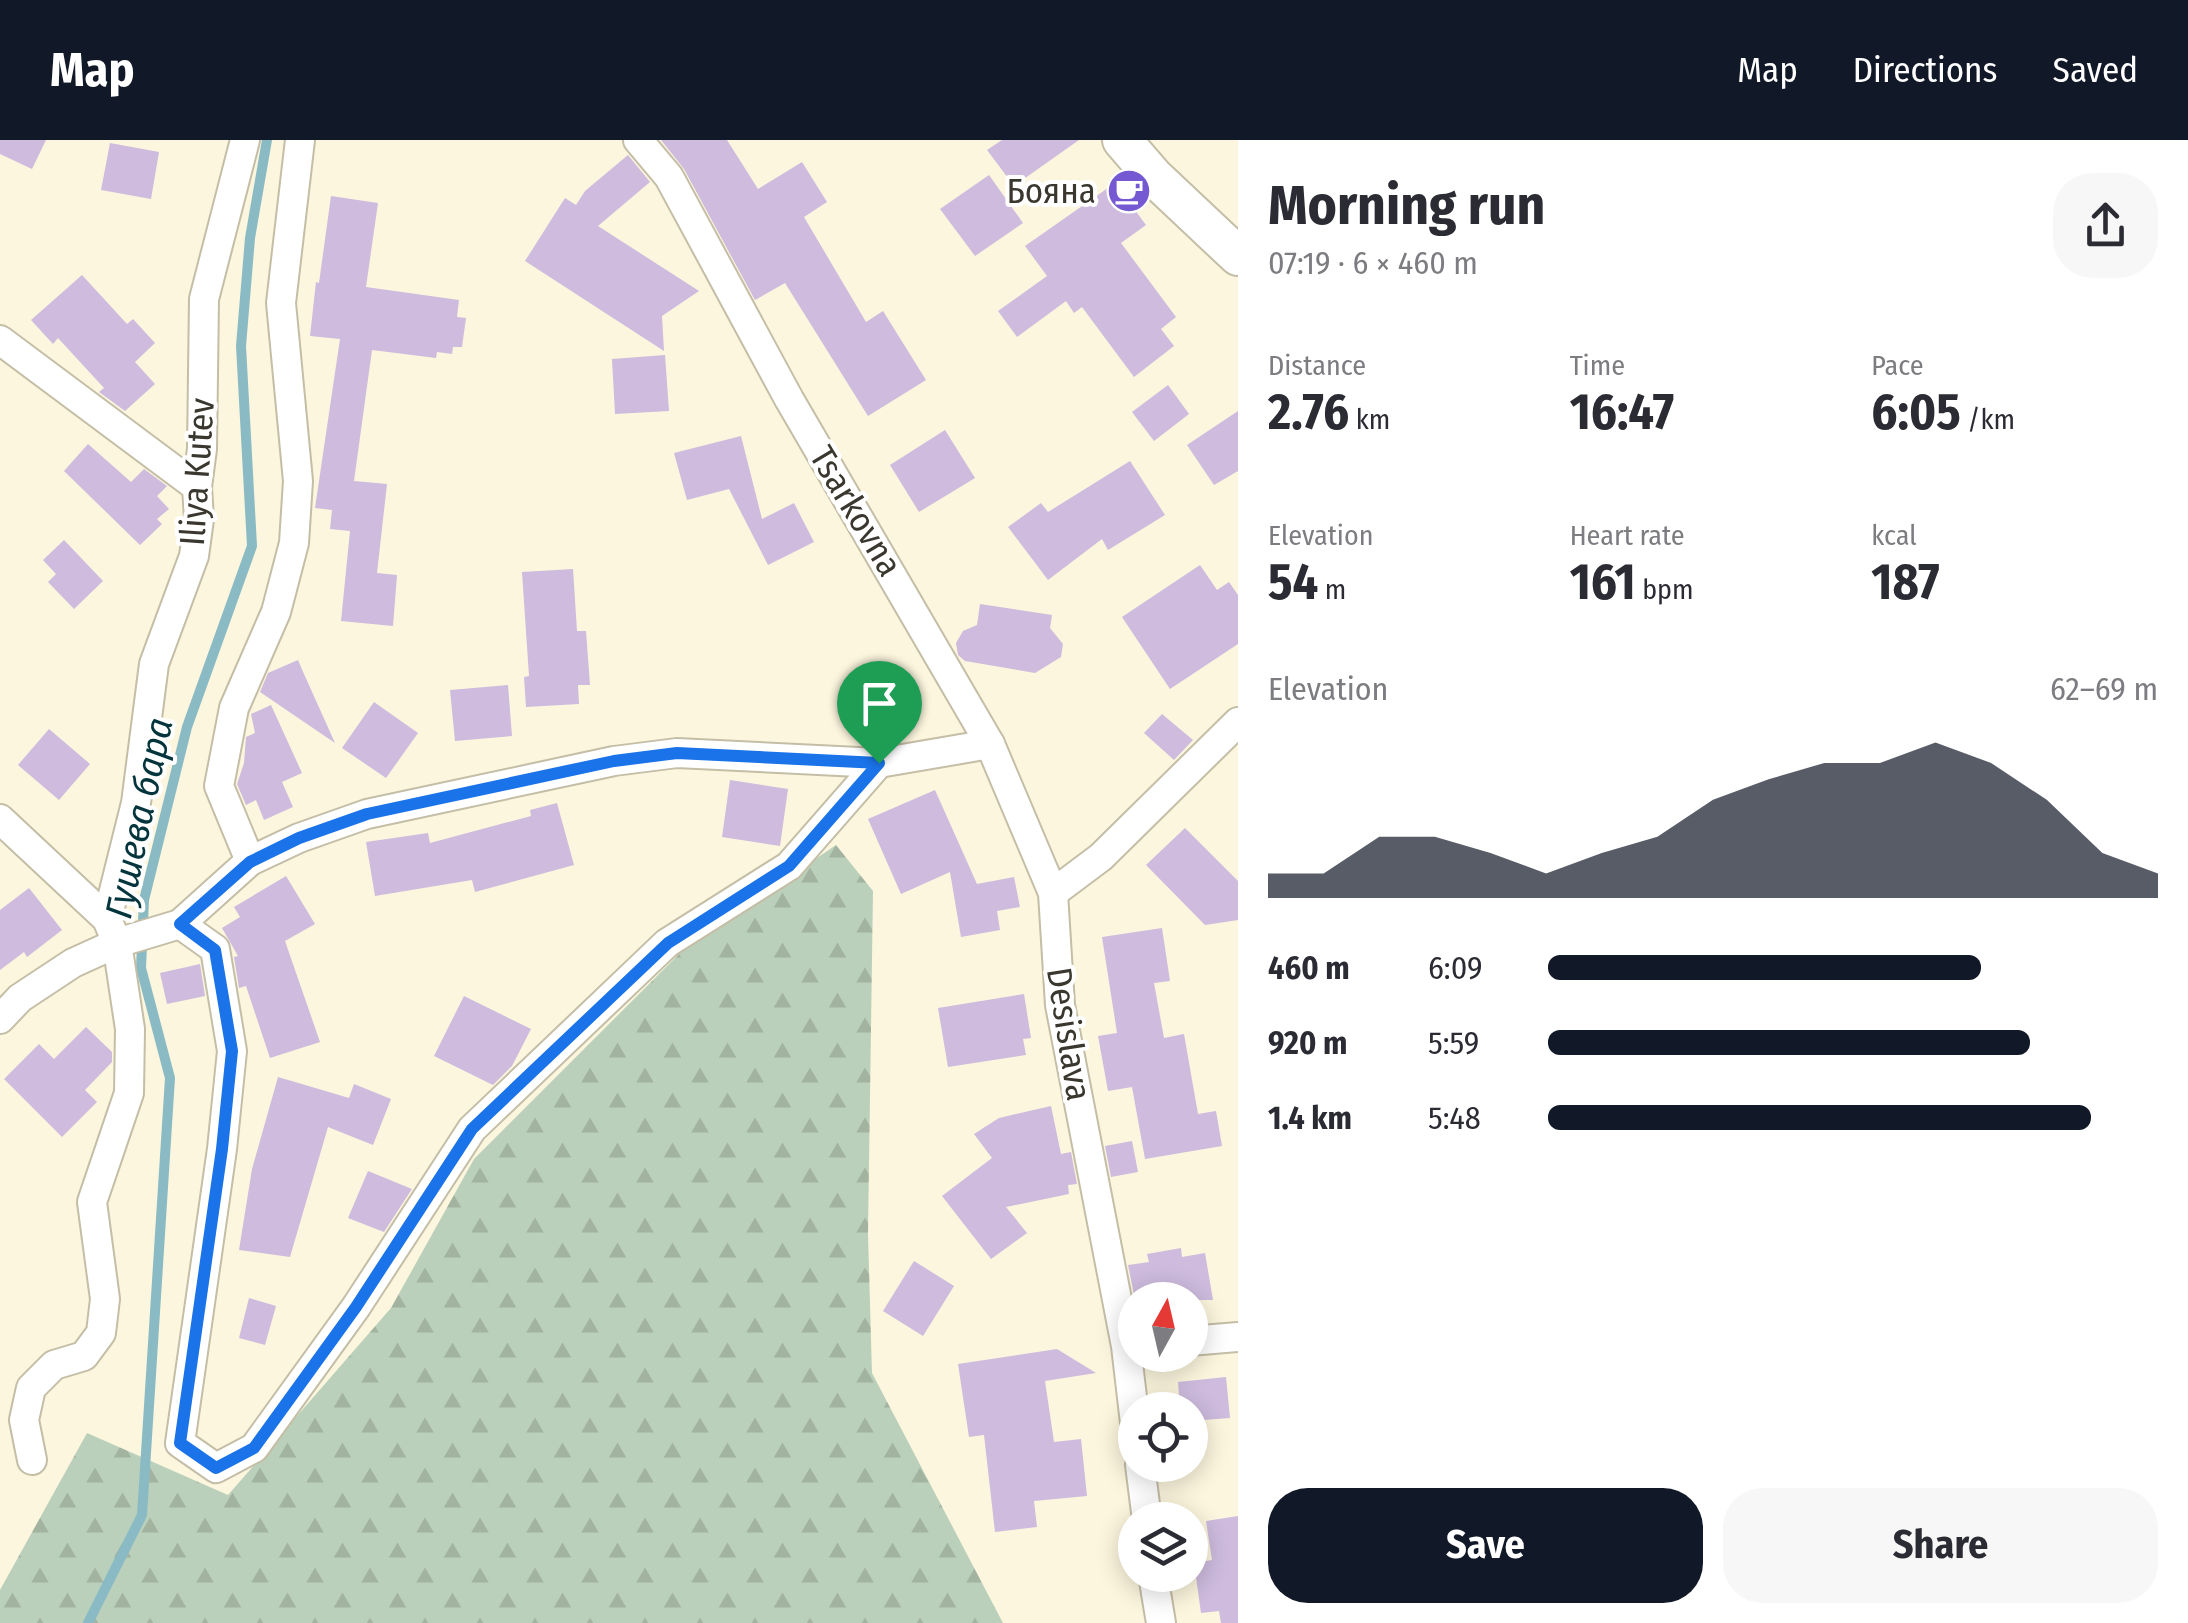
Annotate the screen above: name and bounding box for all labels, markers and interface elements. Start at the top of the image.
text: Map [50,41,134,99]
text: Map [1737,49,1798,91]
text: Directions [1853,49,1998,91]
text: Saved [2053,49,2138,91]
cafe icon: Бояна [1106,168,1152,214]
place label: Бояна [1006,170,1096,212]
text: Morning run [1268,173,1545,239]
button: share [2053,173,2158,278]
text: 07:19 · 6 × 460 m [1268,244,1478,282]
text: Distance [1268,349,1366,382]
text: Time [1570,349,1625,382]
text: Pace [1871,349,1924,382]
text: 2.76 [1268,382,1349,442]
text: 16:47 [1570,382,1674,442]
text: 6:05 [1871,382,1961,442]
street label: Iliya Kutev [171,396,223,547]
text: km [1349,403,1390,436]
text: /km [1961,403,2015,436]
street label: Tsarkovna [801,438,911,584]
text: Elevation [1268,519,1373,552]
text: Heart rate [1570,519,1685,552]
text: kcal [1871,519,1917,552]
text: 54 [1268,552,1318,612]
text: 161 [1570,552,1636,612]
text: 187 [1871,552,1940,612]
text: m [1318,573,1346,606]
text: bpm [1636,573,1693,606]
pin [837,661,922,764]
text: Elevation [1268,670,1388,708]
text: 62–69 m [2050,670,2158,708]
icon: arrive [852,676,907,731]
water label: Гушева бара [95,713,183,923]
text: 460 m [1268,949,1350,987]
text: 6:09 [1428,949,1483,987]
street label: Desislava [1038,964,1100,1104]
text: 920 m [1268,1024,1347,1062]
text: 5:59 [1428,1024,1479,1062]
text: 1.4 km [1268,1099,1352,1137]
text: 5:48 [1428,1099,1481,1137]
north arrow [1118,1282,1208,1372]
map controls [1118,1282,1208,1592]
button: locate [1118,1392,1208,1482]
button: Save [1268,1488,1703,1603]
button: Share [1723,1488,2158,1603]
button: layers [1118,1502,1208,1592]

